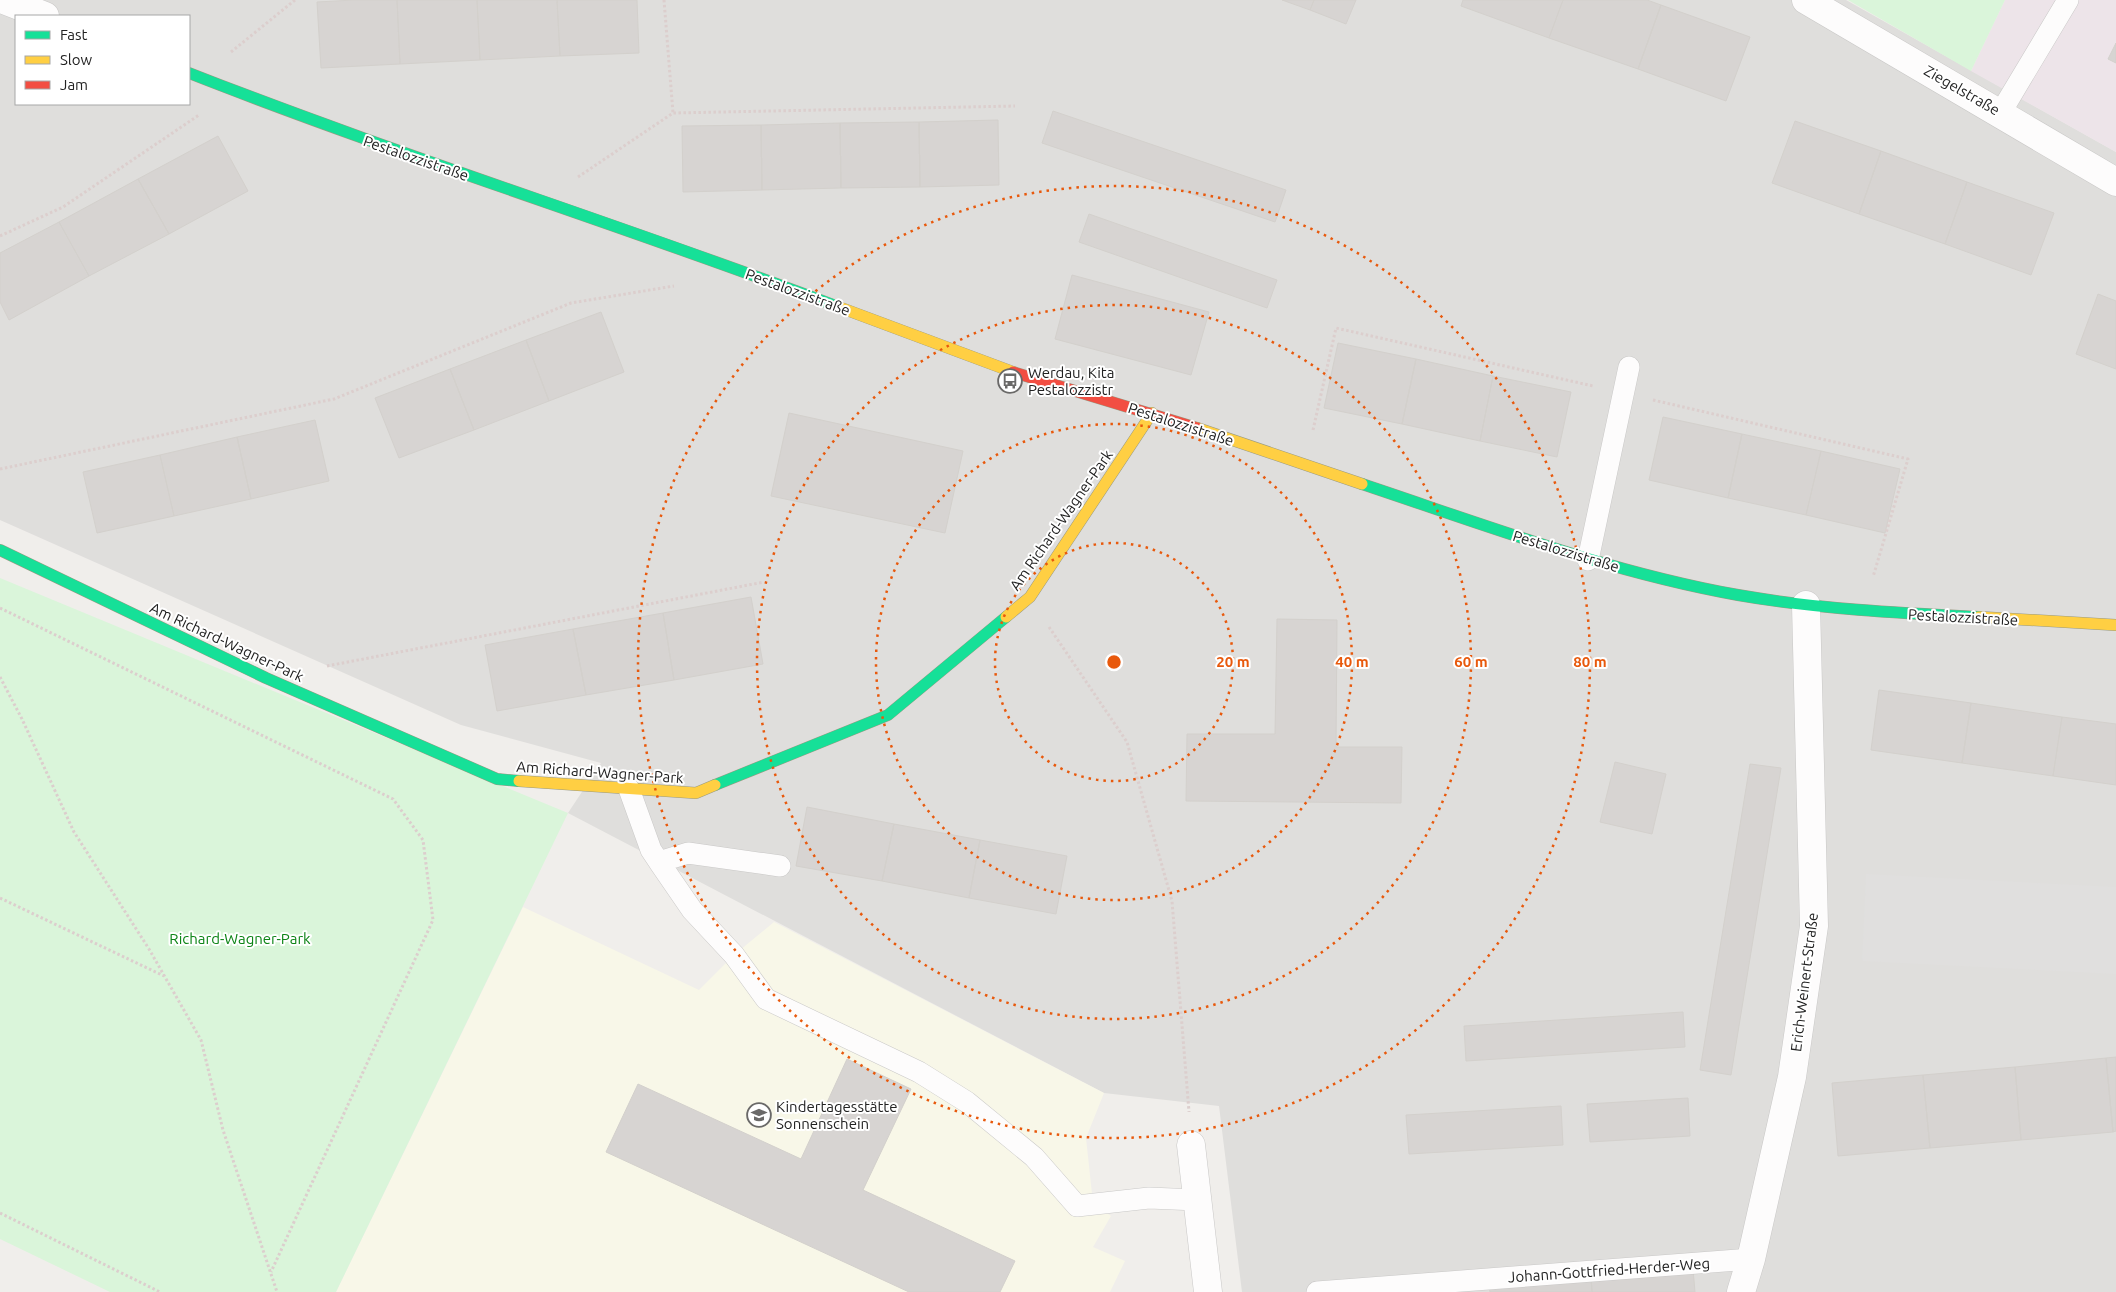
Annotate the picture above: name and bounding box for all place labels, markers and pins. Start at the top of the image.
place label: Werdau, Kita Pestalozzistr [1028,364,1114,398]
bus stop icon: Werdau, Kita Pestalozzistr [997,368,1023,394]
centre of rings [1105,653,1123,671]
place label: Kindertagesstätte Sonnenschein [776,1098,898,1132]
school or university icon: Kindertagesstätte Sonnenschein [746,1102,772,1128]

